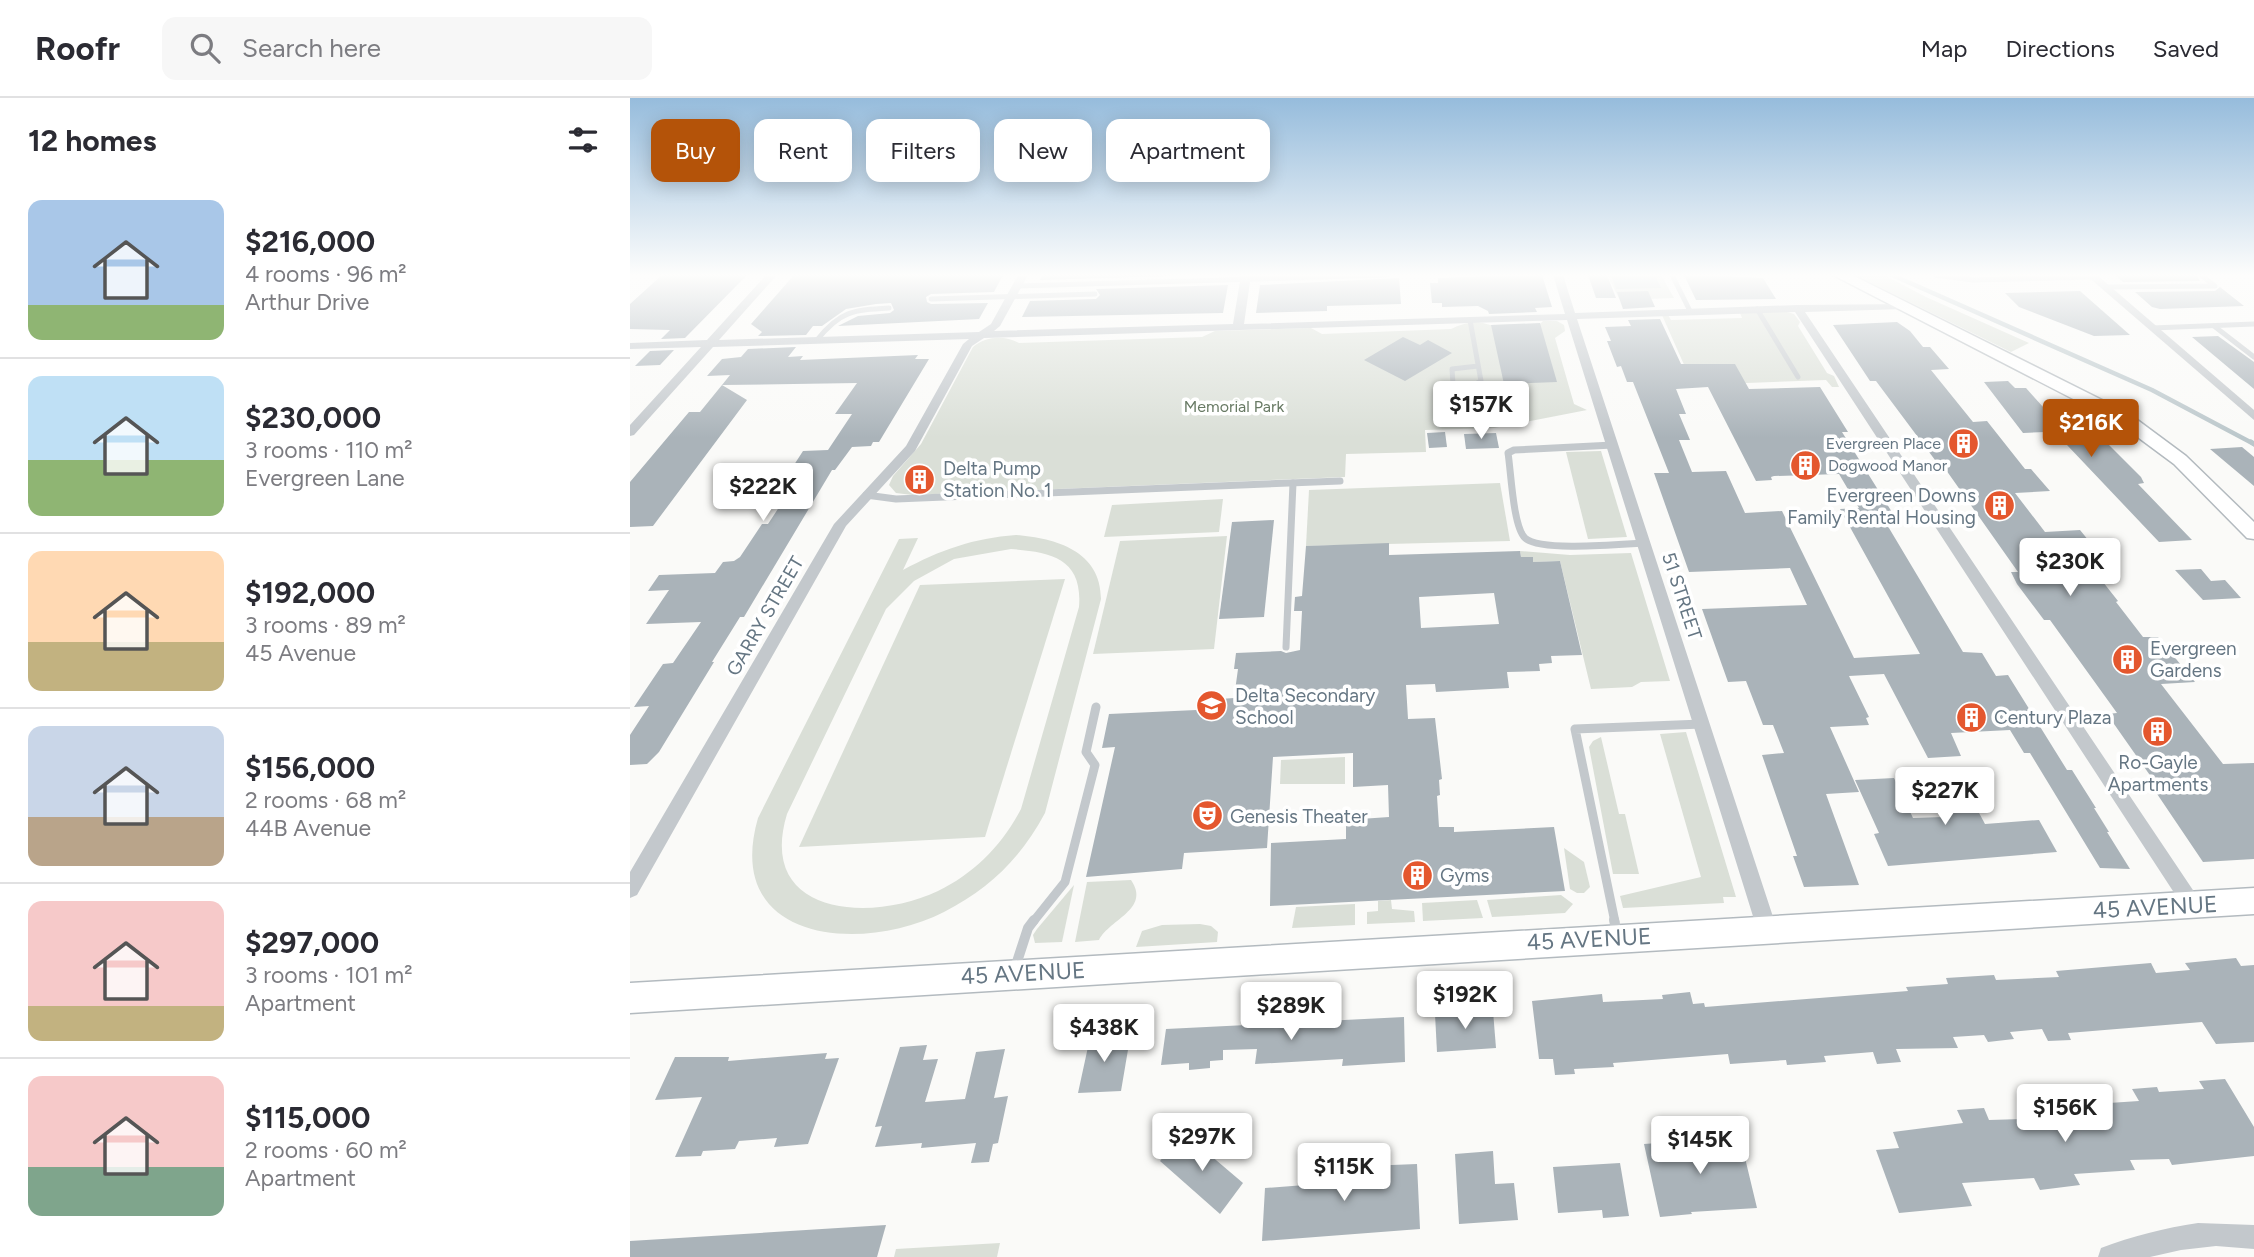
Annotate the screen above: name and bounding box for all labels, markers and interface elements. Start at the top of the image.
search box [162,17,652,80]
text: Roofr [35,29,120,68]
icon: search [186,29,224,67]
text: Search here [242,32,381,64]
text: Map [1921,34,1967,63]
text: Directions [2005,34,2115,63]
text: Saved [2153,34,2219,63]
chip: Buy [651,119,740,182]
chip: Rent [754,119,852,182]
chip: Filters [866,119,980,182]
chip: New [994,119,1092,182]
chip: Apartment [1106,119,1270,182]
icon: filters [564,121,602,159]
text: 12 homes [28,122,156,159]
text: $216,000 [245,223,375,260]
icon: home [84,228,168,312]
text: 4 rooms · 96 m² [245,260,407,288]
text: Arthur Drive [245,288,369,316]
pin: $157K [1432,382,1530,441]
text: $157K [1449,390,1513,418]
park label: Memorial Park [1184,397,1284,416]
text: $230,000 [245,399,381,436]
pin: $216K [2042,400,2140,459]
icon: home [84,404,168,488]
text: $216K [2059,408,2123,436]
building icon: Evergreen Place [1947,426,1981,460]
place label: Evergreen Place [1826,434,1941,453]
text: 3 rooms · 110 m² [245,436,412,464]
building icon: Dogwood Manor [1788,448,1822,482]
place label: Dogwood Manor [1828,456,1948,475]
place label: Delta Pump Station No. 1 [943,457,1052,502]
building icon: Delta Pump Station No. 1 [903,462,937,496]
text: Evergreen Lane [245,464,405,492]
pin: $222K [714,464,812,523]
text: $222K [729,472,797,500]
place label: Evergreen Downs Family Rental Housing [1787,484,1976,529]
building icon: Evergreen Downs Family Rental Housing [1982,489,2016,523]
pin: $230K [2021,538,2119,598]
text: $230K [2035,547,2105,575]
street label: 51 STREET [1657,549,1707,643]
street label: GARRY STREET [721,552,809,680]
text: $192,000 [245,574,375,611]
icon: home [84,579,168,663]
text: 3 rooms · 89 m² [245,611,406,639]
place label: Evergreen Gardens [2150,637,2237,682]
text: 45 Avenue [245,639,356,667]
building icon: Evergreen Gardens [2110,642,2144,676]
place label: Delta Secondary School [1235,684,1375,729]
school or university icon: Delta Secondary School [1195,689,1229,723]
building icon: Century Plaza [1954,700,1988,734]
place label: Century Plaza [1994,706,2111,729]
building icon: Ro-Gayle Apartments [2141,714,2175,748]
text: $156,000 [245,749,375,786]
place label: Ro-Gayle Apartments [2108,751,2208,796]
icon: home [84,754,168,838]
pin: $227K [1896,768,1994,827]
text: $227K [1911,776,1979,804]
text: 2 rooms · 68 m² [245,786,406,814]
theatre icon: Genesis Theater [1190,799,1224,833]
place label: Genesis Theater [1230,805,1368,828]
text: 44B Avenue [245,814,371,842]
building icon: Gyms [1400,858,1434,892]
place label: Gyms [1440,864,1490,887]
street label: 45 AVENUE [2092,890,2218,924]
street label: 45 AVENUE [1526,922,1652,956]
text: $297,000 [245,924,379,961]
icon: home [84,929,168,1013]
street label: 45 AVENUE [960,956,1086,990]
text: 3 rooms · 101 m² [245,961,412,989]
pin: $192K [1416,972,1514,1031]
text: $192K [1433,980,1497,1008]
pin: $289K [1242,982,1340,1042]
text: Apartment [245,989,356,1017]
text: $289K [1257,991,1325,1019]
pin: $438K [1055,1004,1153,1064]
text: $438K [1069,1013,1139,1041]
pin: $156K [2016,1084,2114,1144]
text: $156K [2033,1093,2097,1121]
text: $115,000 [245,1099,370,1136]
icon: home [84,1104,168,1188]
pin: $297K [1153,1114,1251,1173]
pin: $145K [1651,1116,1749,1176]
text: $297K [1168,1122,1236,1150]
text: $145K [1667,1125,1733,1153]
text: 2 rooms · 60 m² [245,1136,407,1164]
pin: $115K [1295,1144,1393,1203]
text: $115K [1314,1152,1374,1180]
text: Apartment [245,1164,356,1192]

